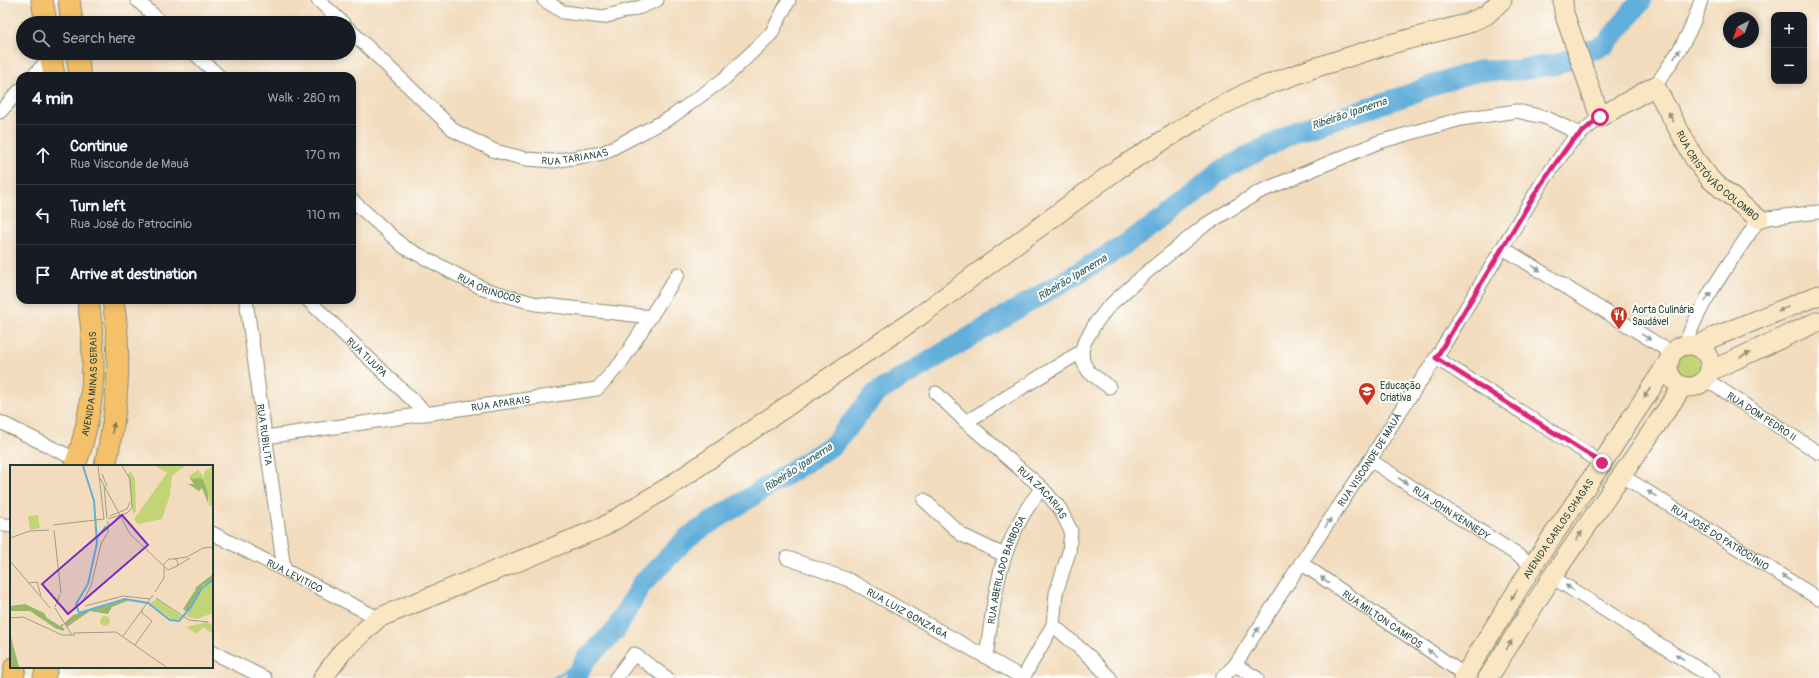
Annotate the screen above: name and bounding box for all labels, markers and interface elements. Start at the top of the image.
north arrow [1723,12,1759,48]
map controls [1771,12,1807,84]
button: + [1771,12,1807,48]
search box [16,16,356,60]
icon: search [30,27,52,49]
text: Search here [62,29,135,48]
one-way arrow [1674,48,1681,59]
button: − [1771,48,1807,84]
text: 4 min [32,88,73,109]
text: Walk · 280 m [267,90,340,106]
water label: Ribeirão Ipanema [1310,94,1389,132]
route start [1591,108,1609,126]
one-way arrow [1667,111,1674,123]
street label: RUA CRISTÓVÃO COLOMBO [1673,129,1761,224]
text: Continue [70,137,128,156]
icon: ahead [32,144,54,166]
street label: RUA TARIANAS [541,146,611,168]
text: 170 m [305,147,340,163]
text: Rua Visconde de Mauá [70,156,189,172]
text: Turn left [70,197,126,216]
icon: left [32,204,54,226]
text: 110 m [307,207,340,223]
text: Rua José do Patrocinio [70,216,192,232]
water label: Ribeirão Ipanema [1035,251,1110,303]
icon: arrive [32,264,54,286]
one-way arrow [1531,264,1541,272]
text: Arrive at destination [70,265,197,284]
street label: RUA ORINOCOS [455,271,522,306]
one-way arrow [1704,292,1712,303]
place label: Aorta Culinária Saudável [1632,304,1694,328]
restaurant icon: Aorta Culinária Saudável [1609,305,1629,330]
one-way arrow [1776,307,1788,313]
street label: AVENIDA MINAS GERAIS [79,331,100,438]
one-way arrow [1641,333,1652,341]
street label: RUA TIJUPA [344,335,390,380]
one-way arrow [1739,351,1751,358]
place label: Educação Criativa [1380,380,1421,404]
school or university icon: Educação Criativa [1357,381,1377,406]
one-way arrow [1644,387,1651,399]
street label: RUA DOM PEDRO II [1725,390,1798,444]
street label: RUA APARAIS [470,394,531,414]
street label: RUA RUBILITA [254,403,274,467]
street label: RUA VISCONDE DE MAUÁ [1336,410,1405,509]
one-way arrow [110,422,116,434]
water label: Ribeirão Ipanema [762,440,835,494]
route end [1593,454,1611,472]
street label: RUA ZACARIAS [1014,464,1069,521]
inset map [10,465,213,668]
street label: AVENIDA CARLOS CHAGAS [1521,477,1597,581]
one-way arrow [1397,478,1409,485]
street label: RUA JOHN KENNEDY [1410,484,1492,543]
one-way arrow [1646,491,1658,498]
street label: RUA JOSÉ DO PATROCÍNIO [1668,503,1771,573]
street label: RUA ABERLADO BARBOSA [986,513,1029,625]
one-way arrow [1324,518,1332,529]
one-way arrow [1575,531,1583,541]
street label: RUA LEVITICO [264,557,324,596]
one-way arrow [1780,575,1792,582]
one-way arrow [1320,576,1330,584]
one-way arrow [1565,584,1575,592]
street label: RUA LUIZ GONZAGA [864,586,950,642]
street label: RUA MILTON CAMPOS [1340,588,1425,651]
one-way arrow [1510,590,1518,600]
one-way arrow [1253,626,1260,638]
one-way arrow [1505,639,1512,651]
one-way arrow [1427,649,1438,657]
one-way arrow [1674,654,1686,661]

